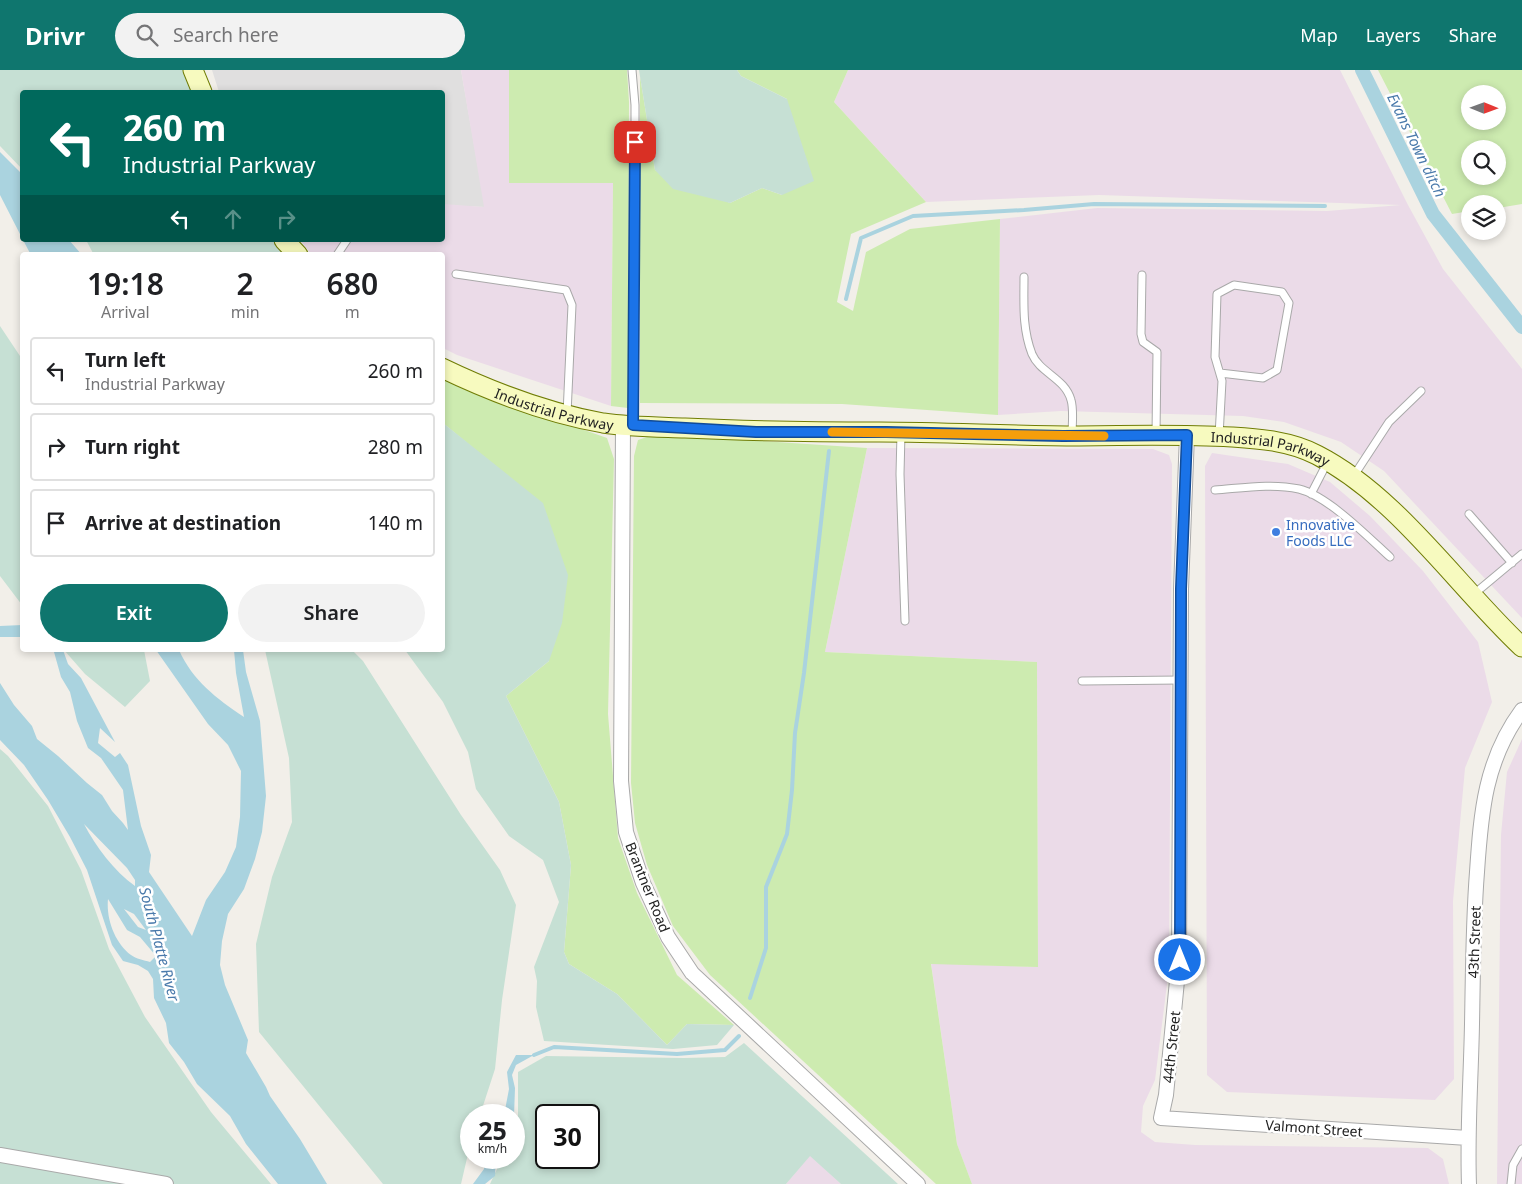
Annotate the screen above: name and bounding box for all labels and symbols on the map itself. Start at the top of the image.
north arrow [1461,85,1506,130]
water label: Evans Town ditch [1383,90,1451,200]
pin [614,121,656,163]
street label: Industrial Parkway [492,383,616,434]
street label: Industrial Parkway [1210,426,1335,470]
place label: Innovative Foods LLC [1286,515,1355,550]
marker: Innovative Foods LLC [1270,526,1282,538]
street label: Brantner Road [621,839,675,935]
water label: South Platte River [135,885,185,1004]
street label: 43th Street [1463,905,1485,979]
position arrow [1153,933,1205,985]
street label: 44th Street [1158,1010,1184,1084]
speed limit sign: 30 [535,1104,600,1169]
street label: Valmont Street [1265,1115,1363,1141]

